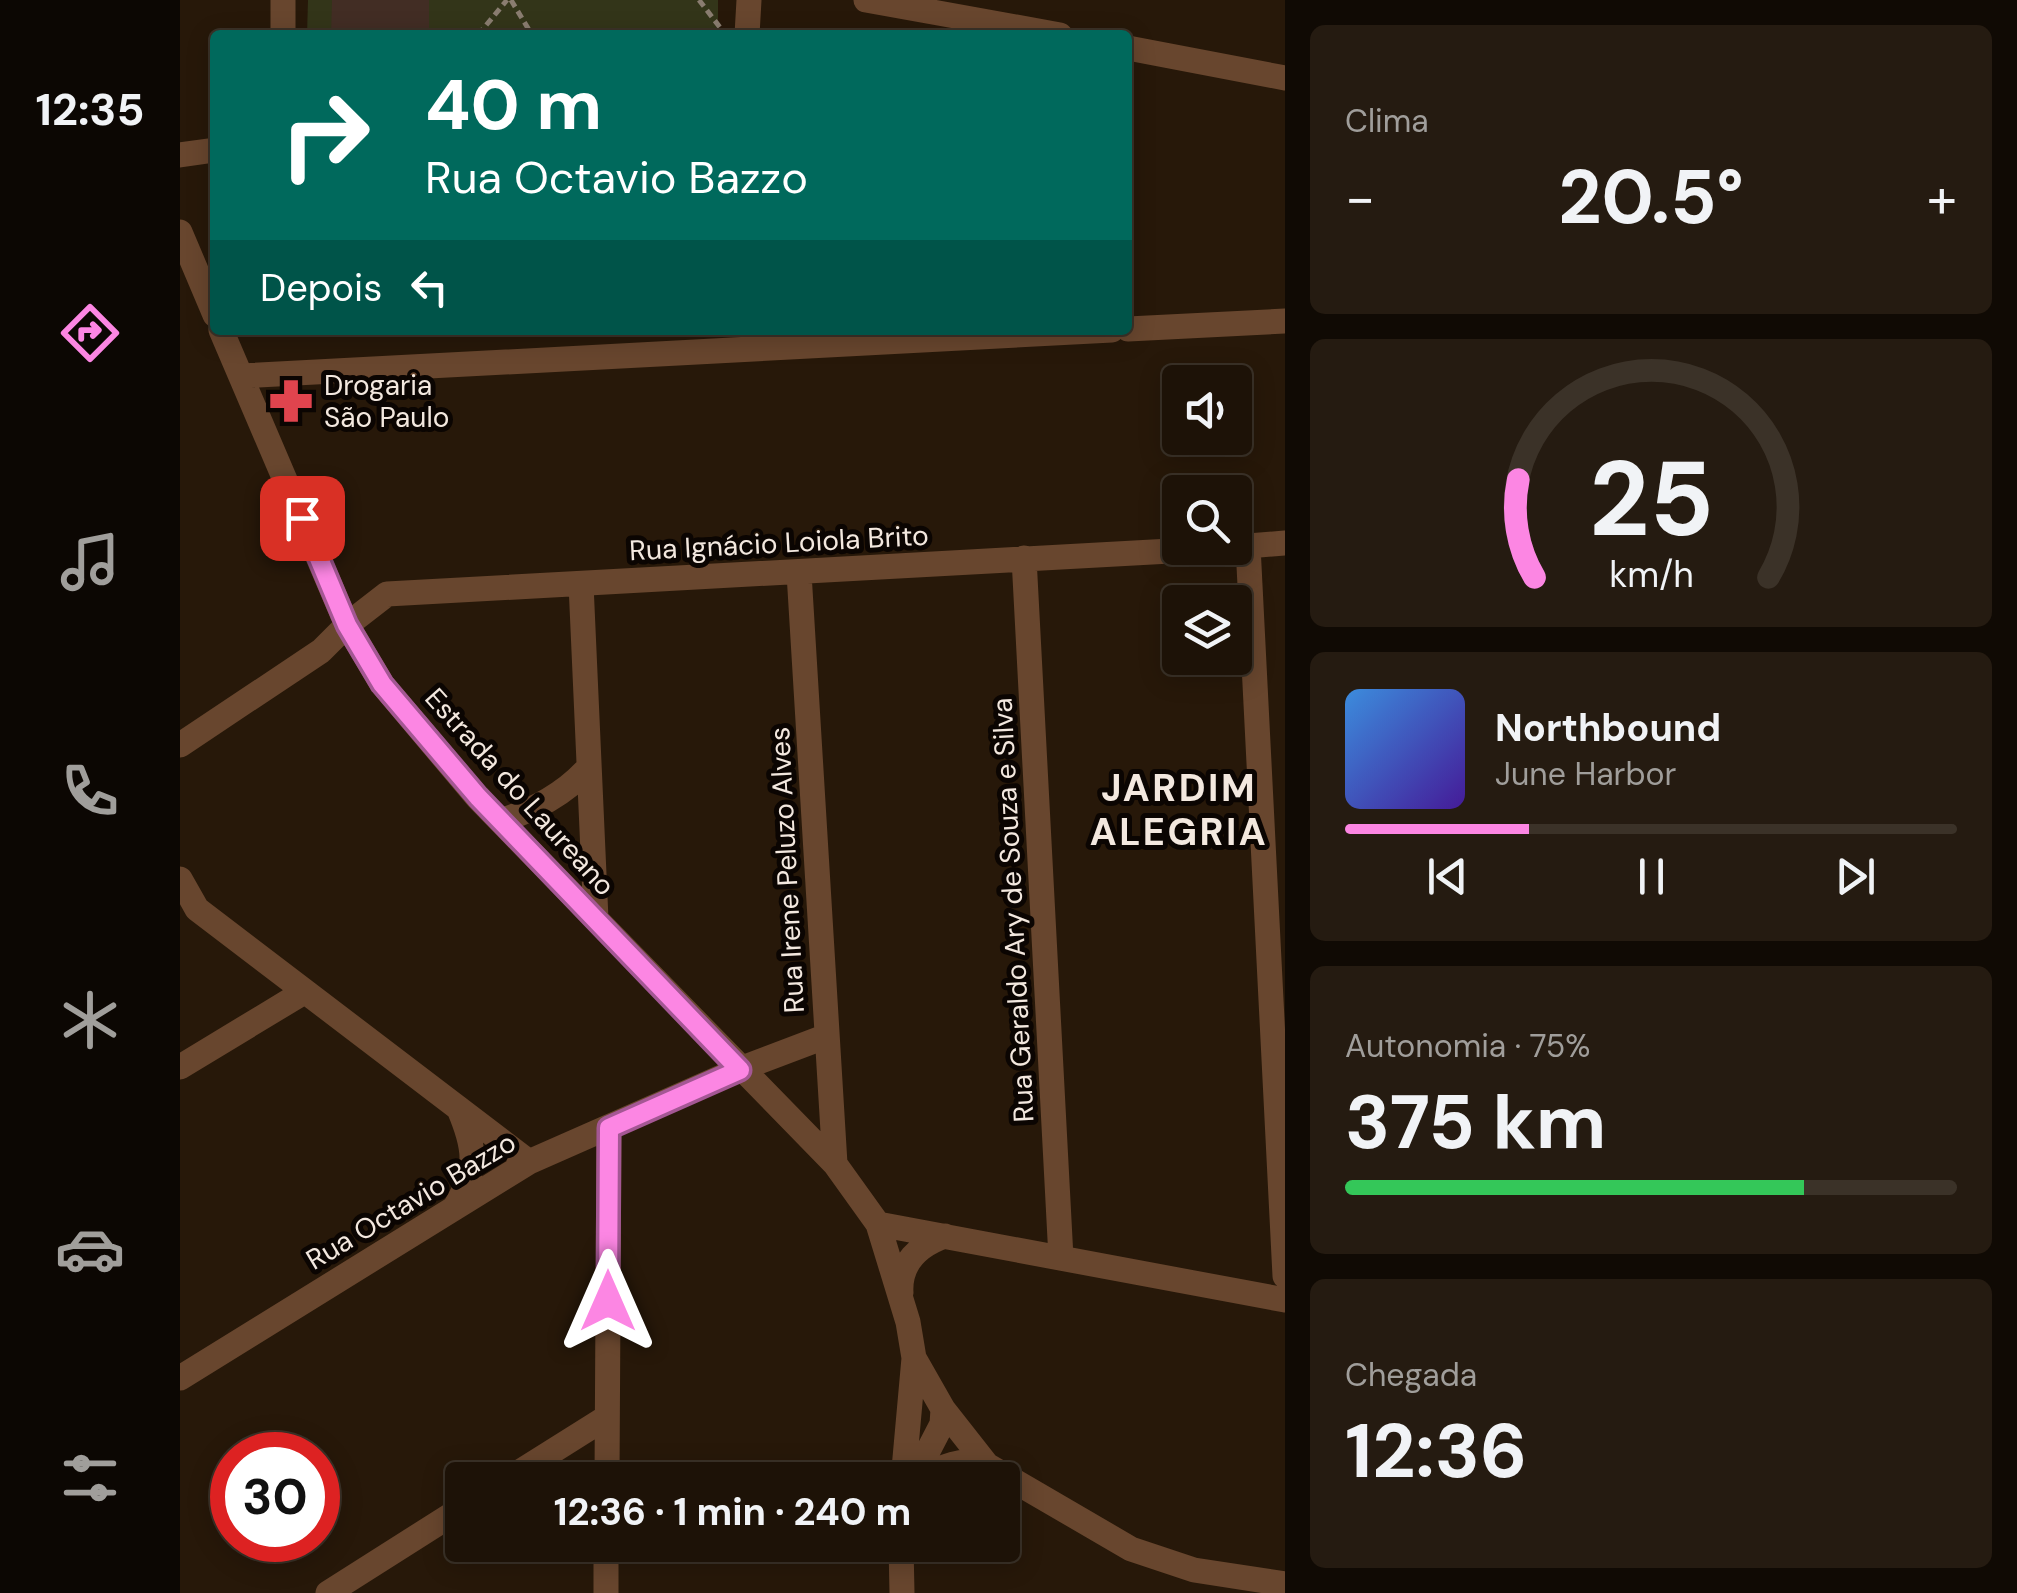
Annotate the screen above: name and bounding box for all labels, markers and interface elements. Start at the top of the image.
text: 40 m [425,60,602,151]
icon: right [260,70,390,200]
text: 12:35 [36,80,144,139]
text: Clima [1345,100,1429,142]
text: Rua Octavio Bazzo [425,148,808,207]
text: 20.5° [1558,149,1744,246]
text: − [1345,162,1375,234]
text: + [1927,162,1957,234]
icon: left [402,260,457,315]
text: Depois [260,263,382,313]
icon: directions [55,298,125,368]
map controls [1162,365,1252,675]
button: sound [1162,365,1252,455]
place label: Drogaria São Paulo [324,367,449,436]
pharmacy icon: Drogaria São Paulo [267,377,315,425]
text: 25 [1589,432,1713,567]
button: search [1162,475,1252,565]
pin [260,476,345,561]
icon: arrive [275,491,330,546]
street label: Rua Ignácio Loiola Brito [628,517,930,569]
icon: music [55,527,125,597]
text: km/h [1609,552,1693,598]
button: layers [1162,585,1252,675]
street label: Estrada do Laureano [417,680,623,904]
street label: Rua Geraldo Ary de Souza e Silva [983,697,1043,1123]
text: Northbound [1495,703,1721,753]
street label: Rua Irene Peluzo Alves [761,726,813,1014]
text: June Harbor [1495,753,1676,795]
icon: phone [55,756,125,826]
district label: JARDIM ALEGRIA [1090,763,1268,857]
icon: previous [1420,849,1475,904]
icon: pause [1624,849,1679,904]
icon: next [1828,849,1883,904]
icon: climate [55,985,125,1055]
text: Autonomia · 75% [1345,1025,1590,1067]
text: 375 km [1345,1074,1606,1171]
street label: Rua Octavio Bazzo [299,1124,523,1278]
icon: car [55,1214,125,1284]
position arrow [556,1249,660,1353]
text: Chegada [1345,1354,1477,1396]
text: 12:36 [1345,1403,1527,1500]
speed limit sign: 30 [210,1432,340,1562]
icon: filters [55,1443,125,1513]
text: 12:36 · 1 min · 240 m [554,1487,911,1537]

